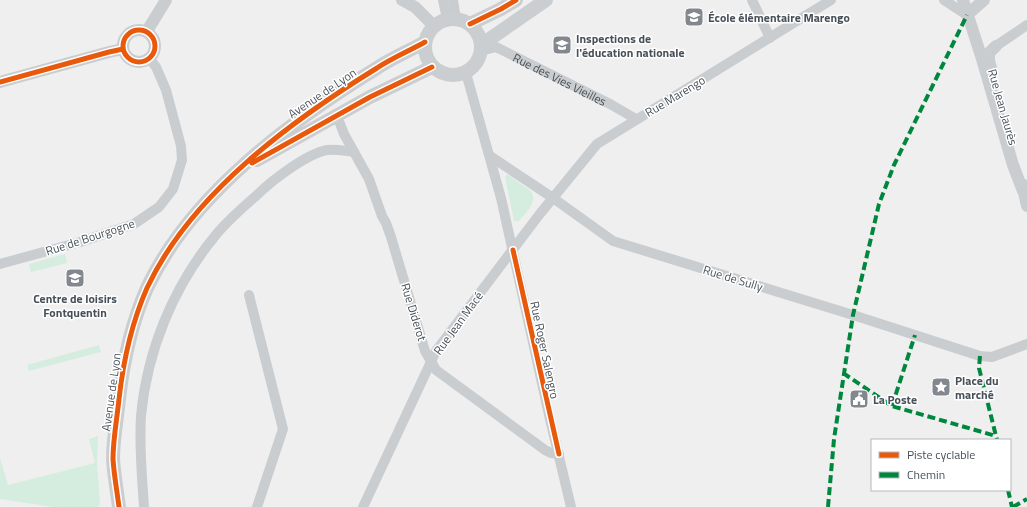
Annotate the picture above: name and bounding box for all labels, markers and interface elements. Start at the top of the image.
school or university icon: École élémentaire Marengo [683,6,705,28]
place label: École élémentaire Marengo [708,8,850,27]
place label: Inspections de l'éducation nationale [576,29,685,62]
school or university icon: Inspections de l'éducation nationale [551,34,573,56]
street label: Rue des Vies Vieilles [510,48,610,111]
street label: Avenue de Lyon [284,63,360,123]
street label: Rue Jean Jaurès [983,67,1023,148]
street label: Rue Marengo [641,70,709,122]
street label: Rue de Bourgogne [43,214,137,260]
street label: Rue de Sully [701,260,765,296]
school or university icon: Centre de loisirs Fontquentin [64,267,86,289]
street label: Rue Diderot [396,281,432,344]
street label: Rue Jean Macé [428,287,488,359]
place label: Centre de loisirs Fontquentin [33,289,117,322]
street label: Rue Roger Salengro [525,299,565,401]
street label: Avenue de Lyon [96,352,126,432]
place label: Place du marché [955,371,999,404]
place icon: Place du marché [930,376,952,398]
public building icon: La Poste [848,388,870,410]
place label: La Poste [873,390,917,409]
legend [871,439,1011,491]
text: Piste cyclable [907,445,975,464]
text: Chemin [907,465,945,484]

